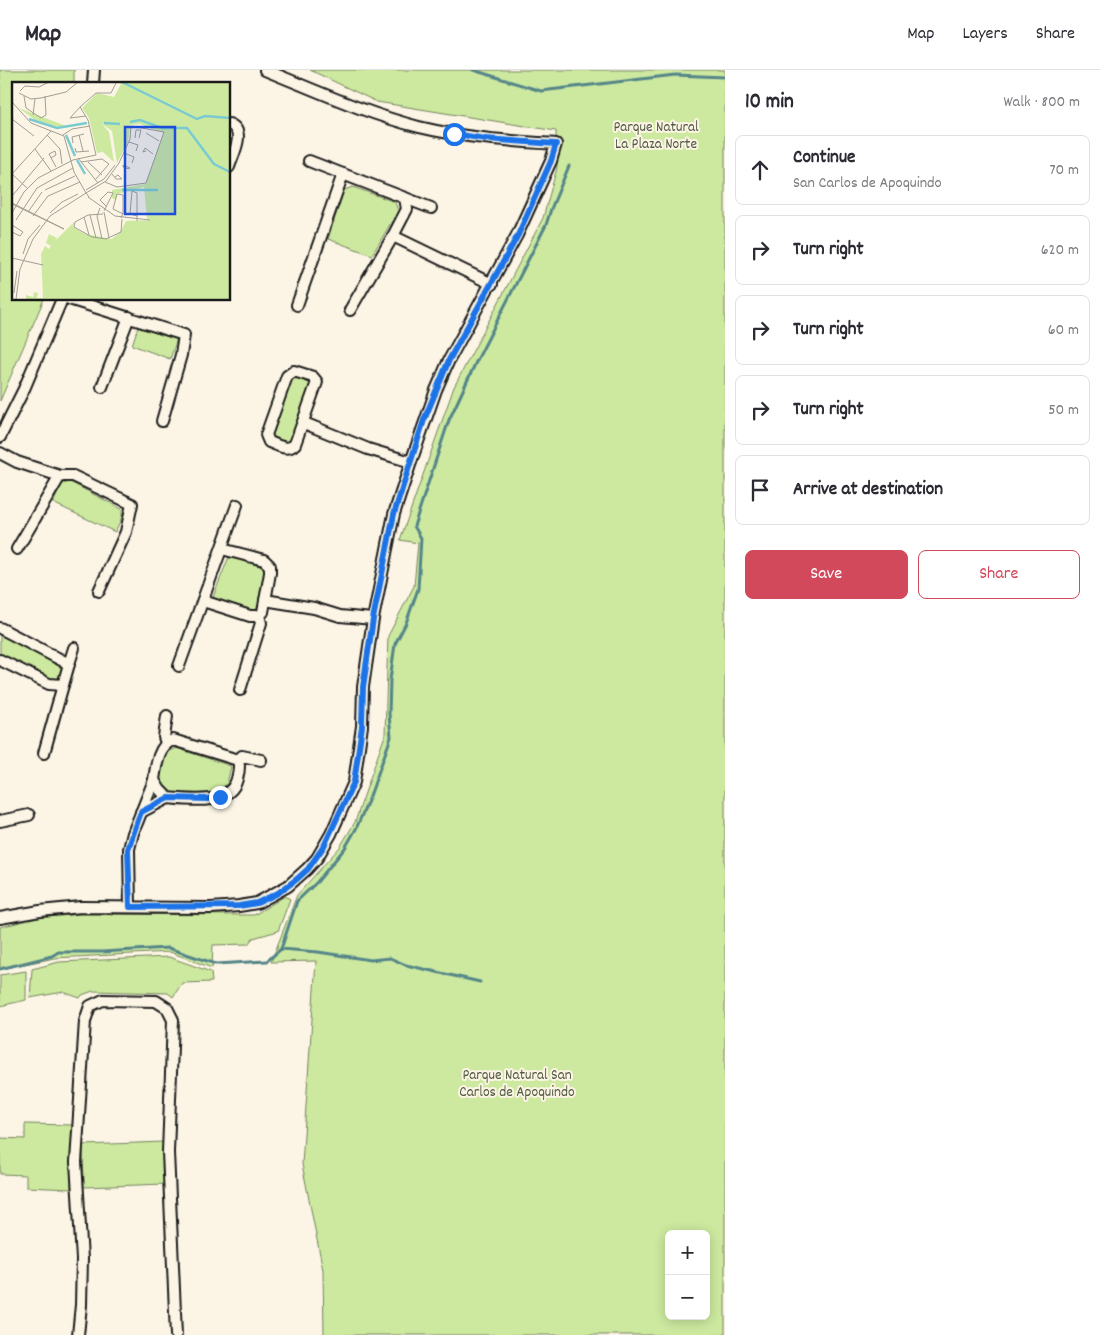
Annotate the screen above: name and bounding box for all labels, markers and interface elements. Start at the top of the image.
text: Map [25,18,61,52]
text: Map [907,22,934,47]
text: Layers [962,22,1008,47]
text: Share [1036,22,1075,47]
inset map [12,82,230,300]
text: 10 min [745,88,794,118]
text: Walk · 800 m [1003,91,1080,114]
park label: Parque Natural La Plaza Norte [613,117,699,156]
route start [443,123,466,146]
text: Continue [793,145,855,172]
icon: ahead [746,156,774,184]
text: 70 m [1049,159,1079,182]
text: San Carlos de Apoquindo [793,172,942,195]
icon: right [746,236,774,264]
text: Turn right [793,237,864,264]
text: 620 m [1041,239,1079,262]
icon: right [746,316,774,344]
text: Turn right [793,317,864,344]
text: 60 m [1048,319,1079,342]
icon: right [746,396,774,424]
text: Turn right [793,397,864,424]
text: 50 m [1048,399,1079,422]
icon: arrive [746,476,774,504]
text: Arrive at destination [793,477,943,504]
button: Save [745,550,908,599]
button: Share [918,550,1080,599]
route end [209,786,232,809]
park label: Parque Natural San Carlos de Apoquindo [459,1065,575,1104]
map controls [665,1230,710,1320]
button: + [665,1230,710,1275]
button: − [665,1275,710,1320]

